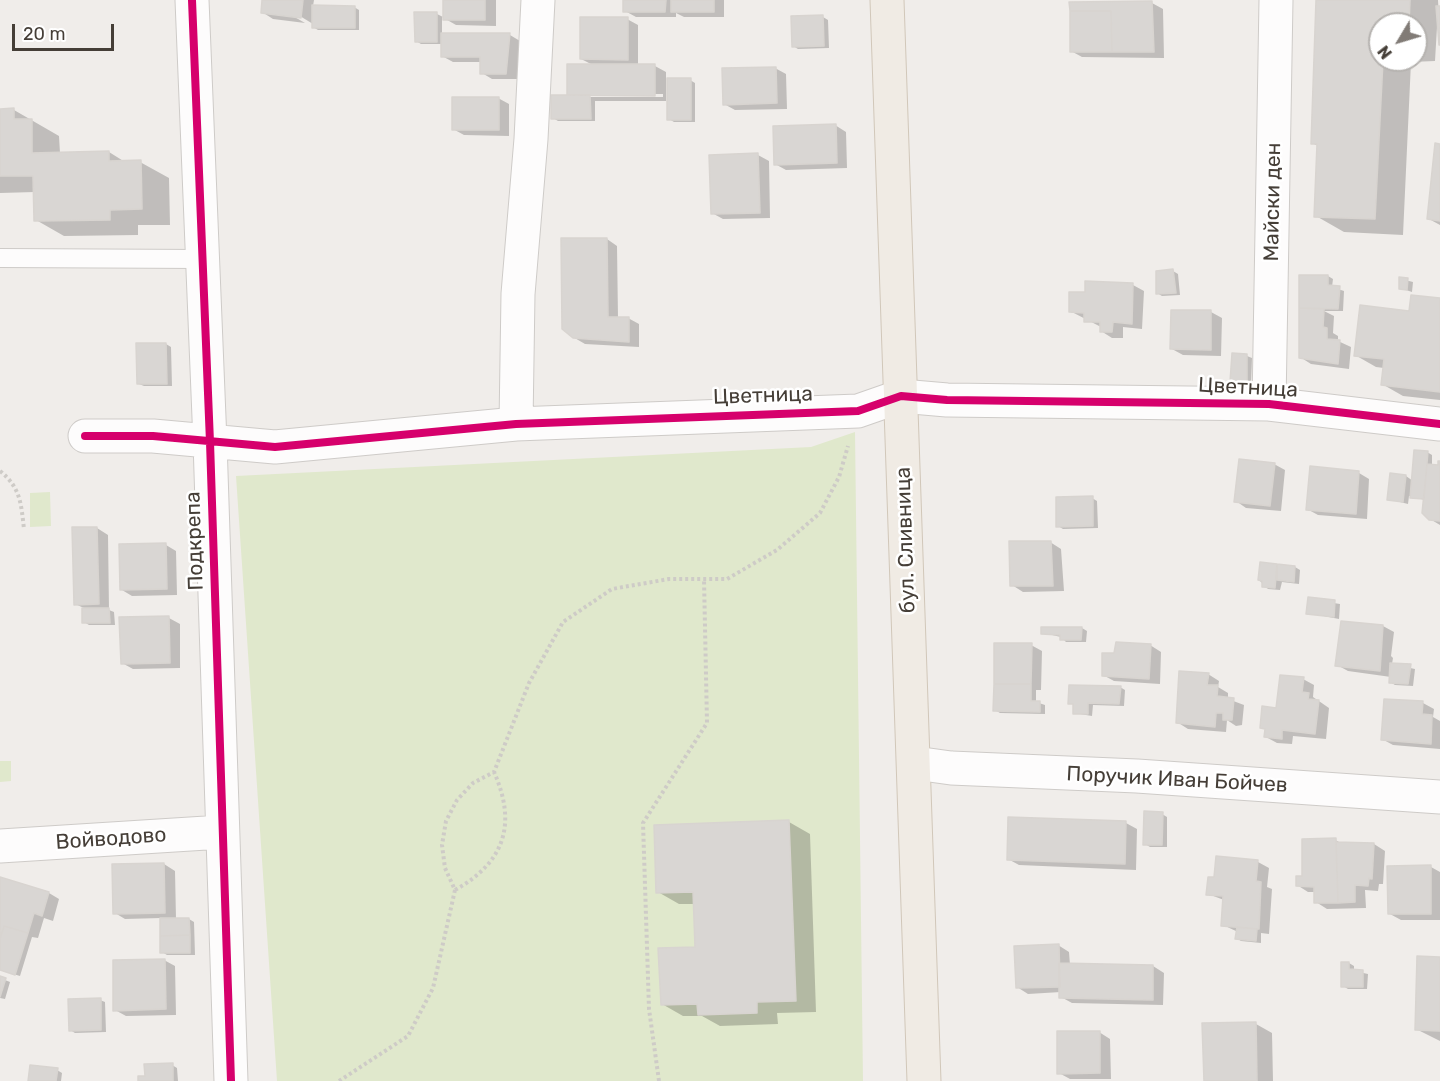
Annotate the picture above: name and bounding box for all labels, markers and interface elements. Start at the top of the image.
scale bar [15,12,117,50]
north arrow [1368,12,1428,72]
text: 20 m [23,23,65,45]
text: N [1374,42,1396,63]
street label: Майски ден [1259,142,1287,262]
street label: Цветница [1197,373,1299,403]
street label: Цветница [713,382,813,410]
street label: бул. Сливница [891,466,921,614]
street label: Подкрепа [181,491,209,591]
street label: Поручик Иван Бойчев [1066,762,1288,798]
street label: Войводово [55,823,167,855]

